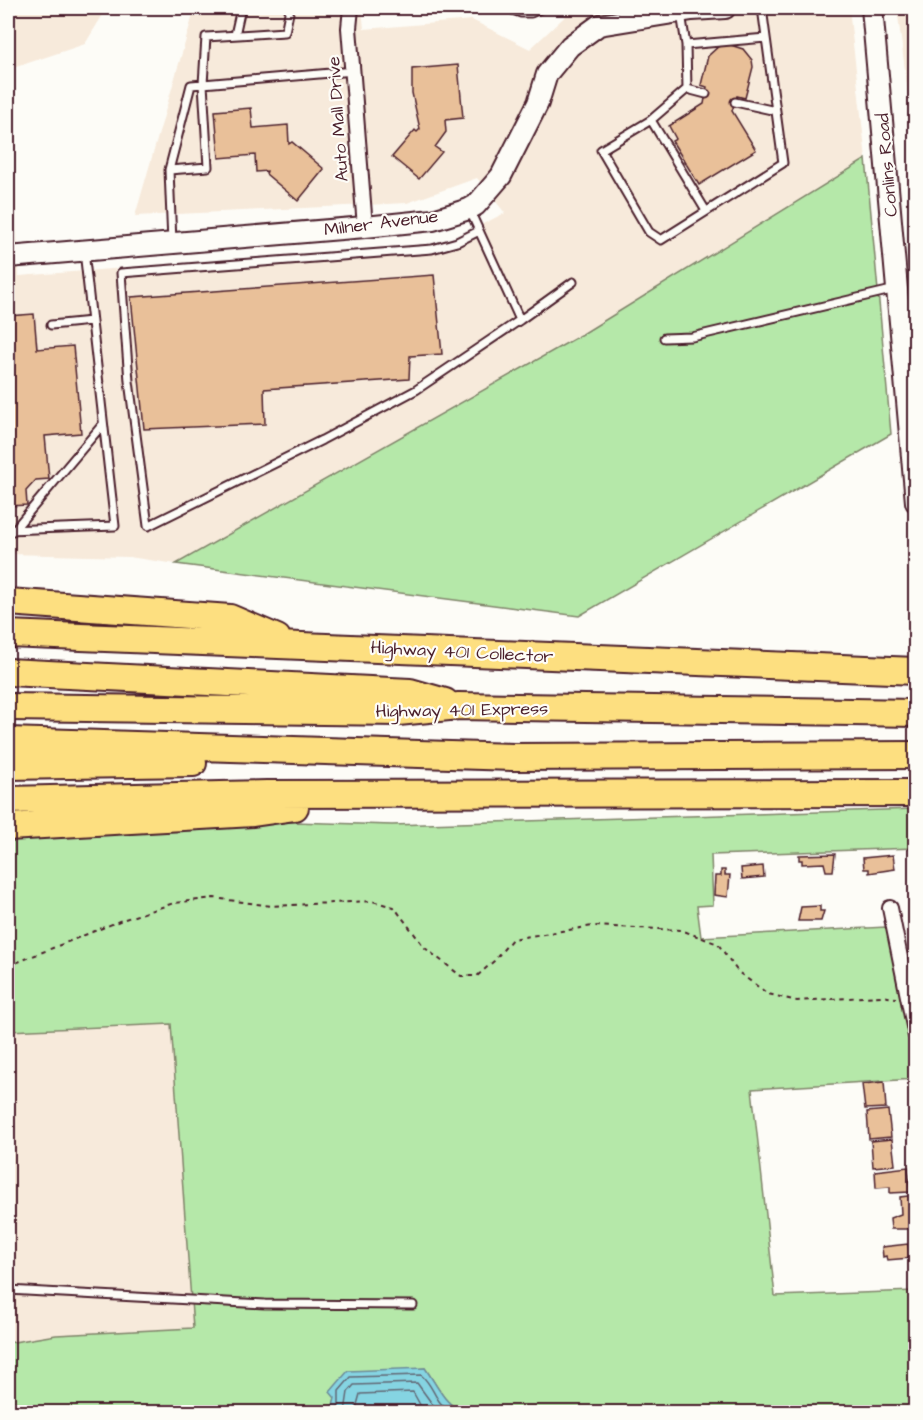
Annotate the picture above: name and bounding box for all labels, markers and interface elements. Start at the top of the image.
street label: Auto Mall Drive [321,55,355,183]
street label: Conlins Road [870,112,904,218]
street label: Milner Avenue [322,204,440,242]
street label: Highway 401 Collector [370,635,554,670]
street label: Highway 401 Express [375,696,549,725]

